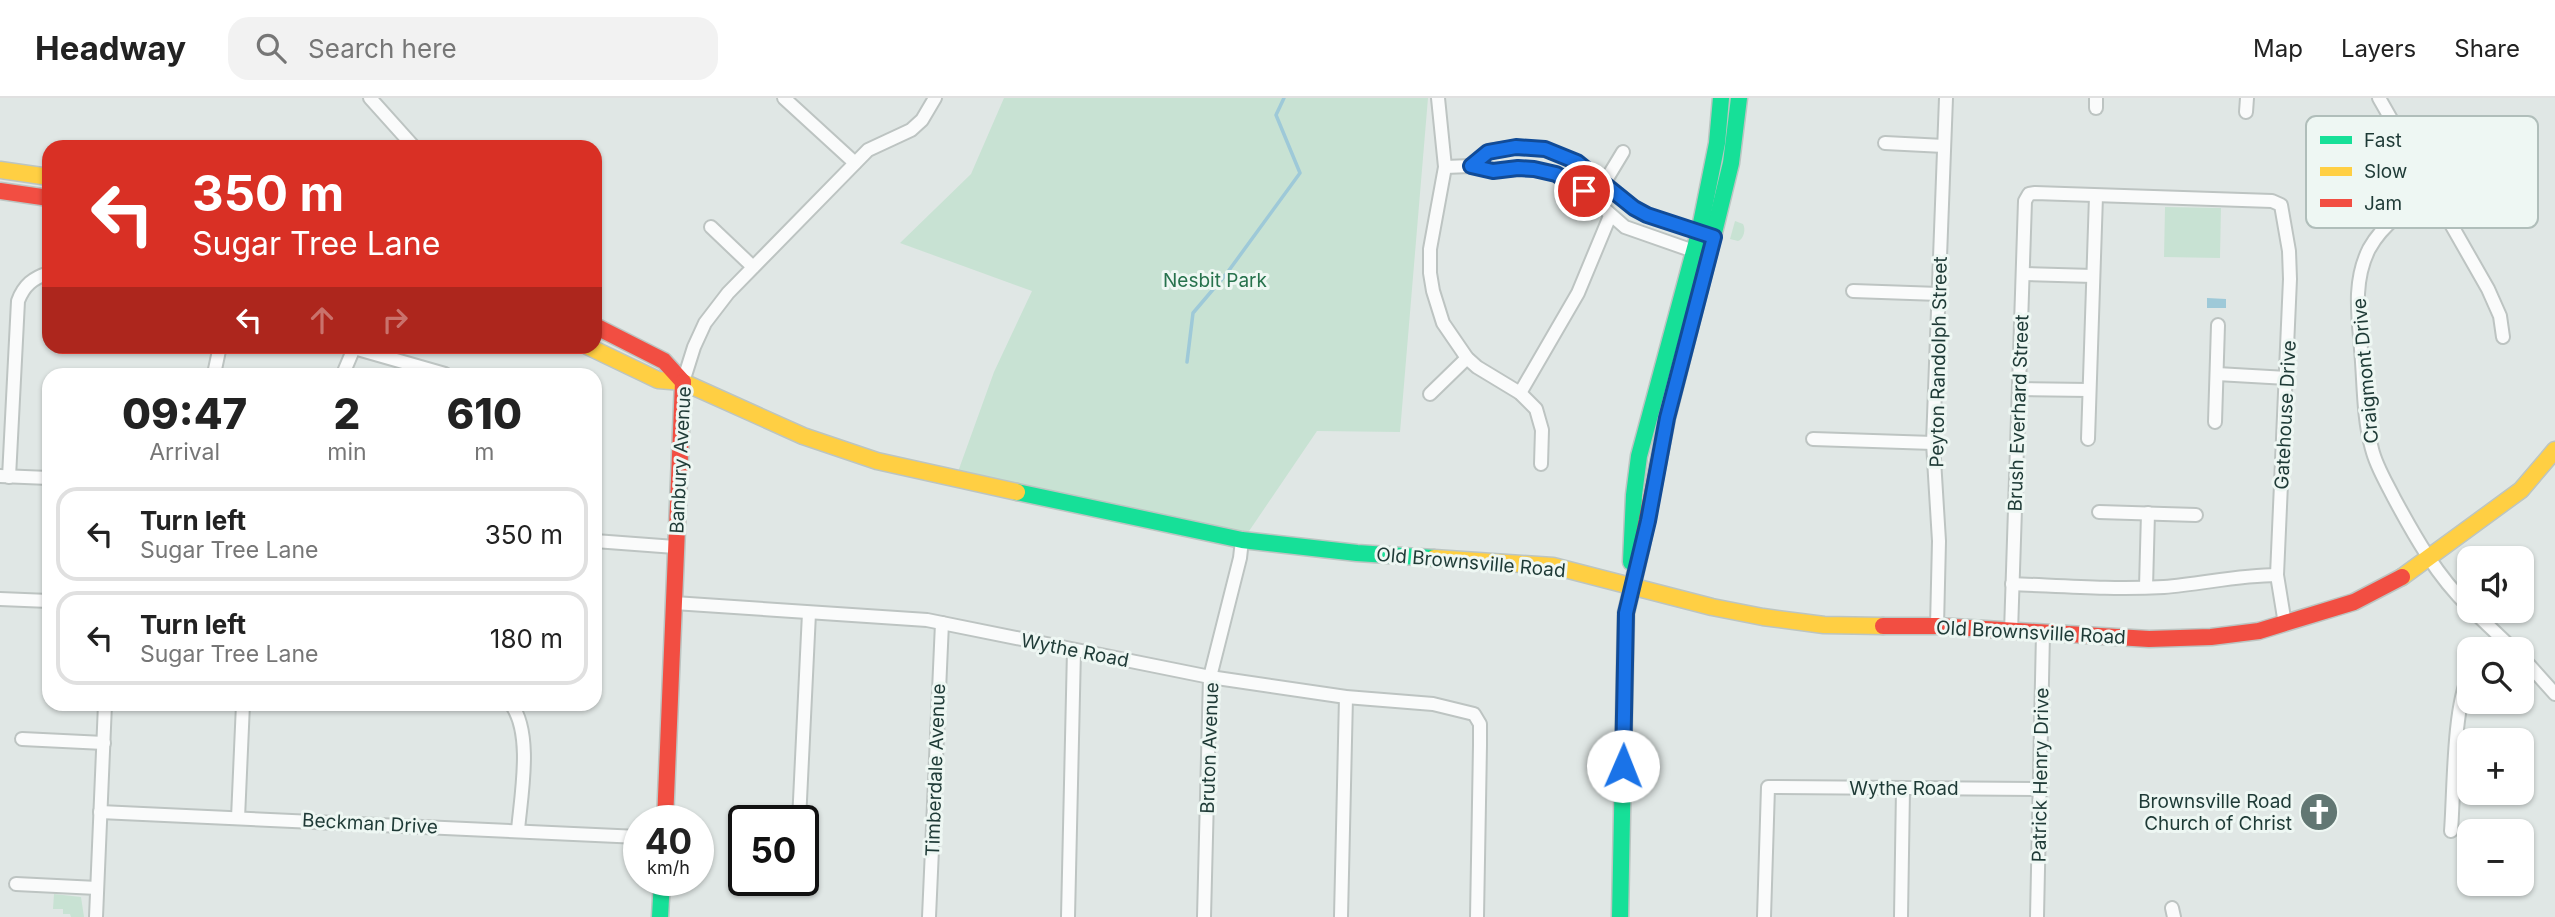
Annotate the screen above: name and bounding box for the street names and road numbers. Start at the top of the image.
street label: Peyton Randolph Street [1925,256,1952,468]
street label: Craigmont Drive [2348,297,2383,445]
street label: Brush Everhard Street [2004,314,2033,512]
street label: Gatehouse Drive [2270,340,2301,490]
street label: Banbury Avenue [665,386,696,534]
street label: Old Brownsville Road [1375,543,1567,582]
street label: Old Brownsville Road [1936,616,2126,649]
street label: Wythe Road [1019,629,1131,672]
street label: Bruton Avenue [1196,682,1223,814]
street label: Timberdale Avenue [921,683,950,857]
street label: Patrick Henry Drive [2027,687,2054,863]
street label: Wythe Road [1849,777,1959,800]
street label: Beckman Drive [302,808,438,839]

